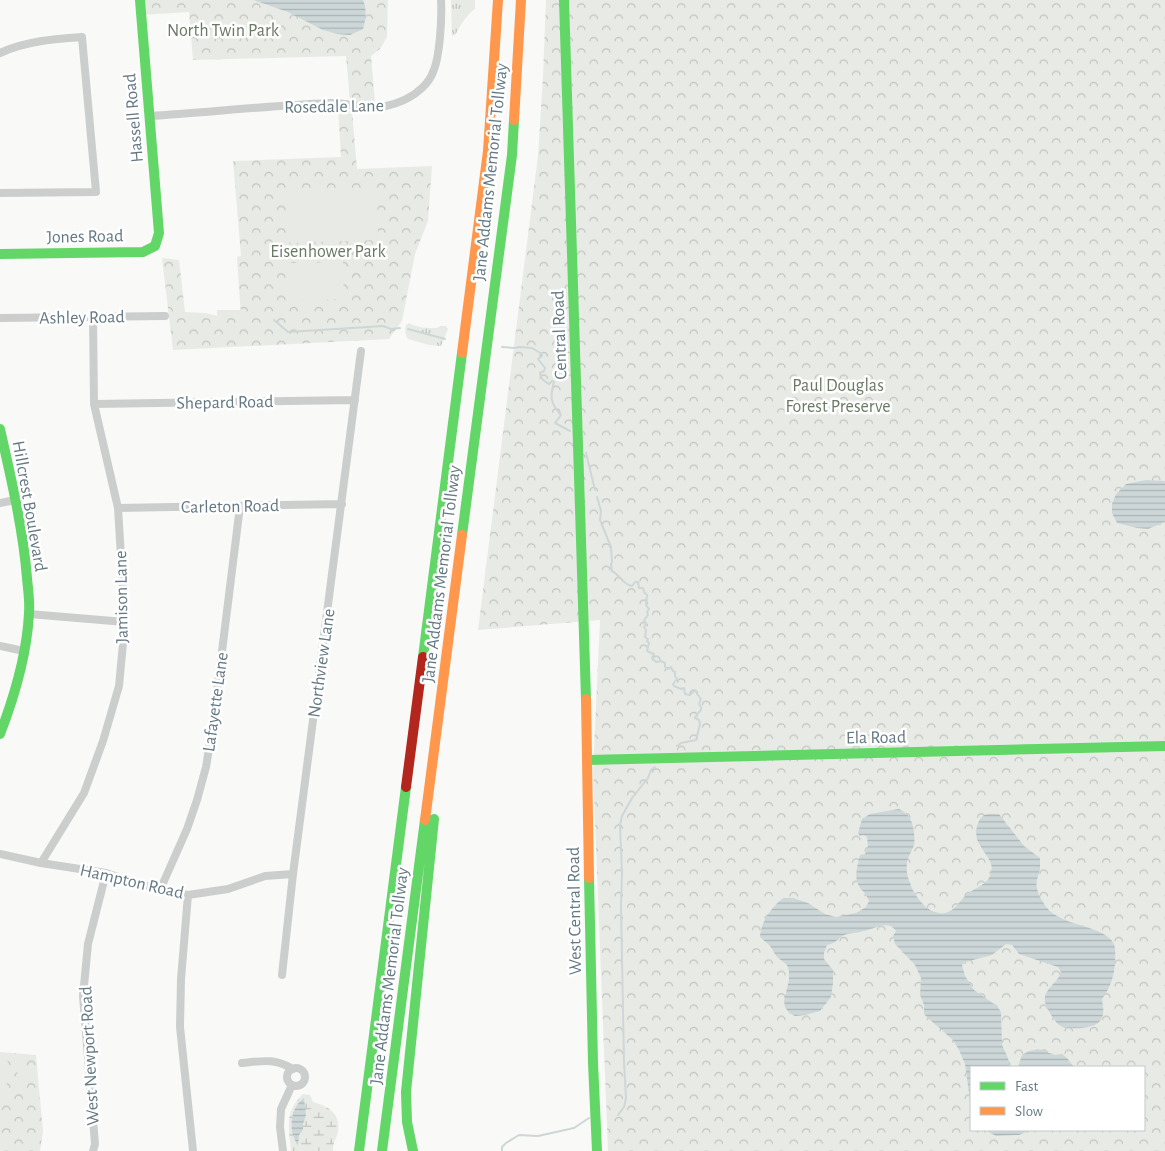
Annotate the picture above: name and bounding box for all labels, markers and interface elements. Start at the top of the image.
park label: North Twin Park [167,22,280,40]
street label: Jane Addams Memorial Tollway [471,62,511,282]
street label: Hassell Road [121,73,147,163]
street label: Rosedale Lane [284,97,384,117]
street label: Jones Road [46,227,124,247]
park label: Eisenhower Park [270,243,386,261]
street label: Central Road [549,290,571,380]
street label: Ashley Road [39,308,125,328]
park label: Paul Douglas Forest Preserve [785,377,891,416]
street label: Shepard Road [176,393,274,413]
street label: Hillcrest Boulevard [9,439,49,573]
street label: Jane Addams Memorial Tollway [420,464,464,684]
street label: Carleton Road [181,497,279,517]
street label: Jamison Lane [112,550,132,644]
street label: Northview Lane [305,608,339,719]
street label: Lafayette Lane [200,651,232,753]
street label: Ela Road [846,728,906,748]
street label: West Central Road [565,847,585,975]
street label: Hampton Road [78,861,185,903]
street label: Jane Addams Memorial Tollway [368,866,412,1086]
street label: West Newport Road [77,986,103,1126]
legend [970,1066,1145,1131]
text: Fast [1015,1079,1039,1094]
text: Slow [1015,1104,1043,1119]

